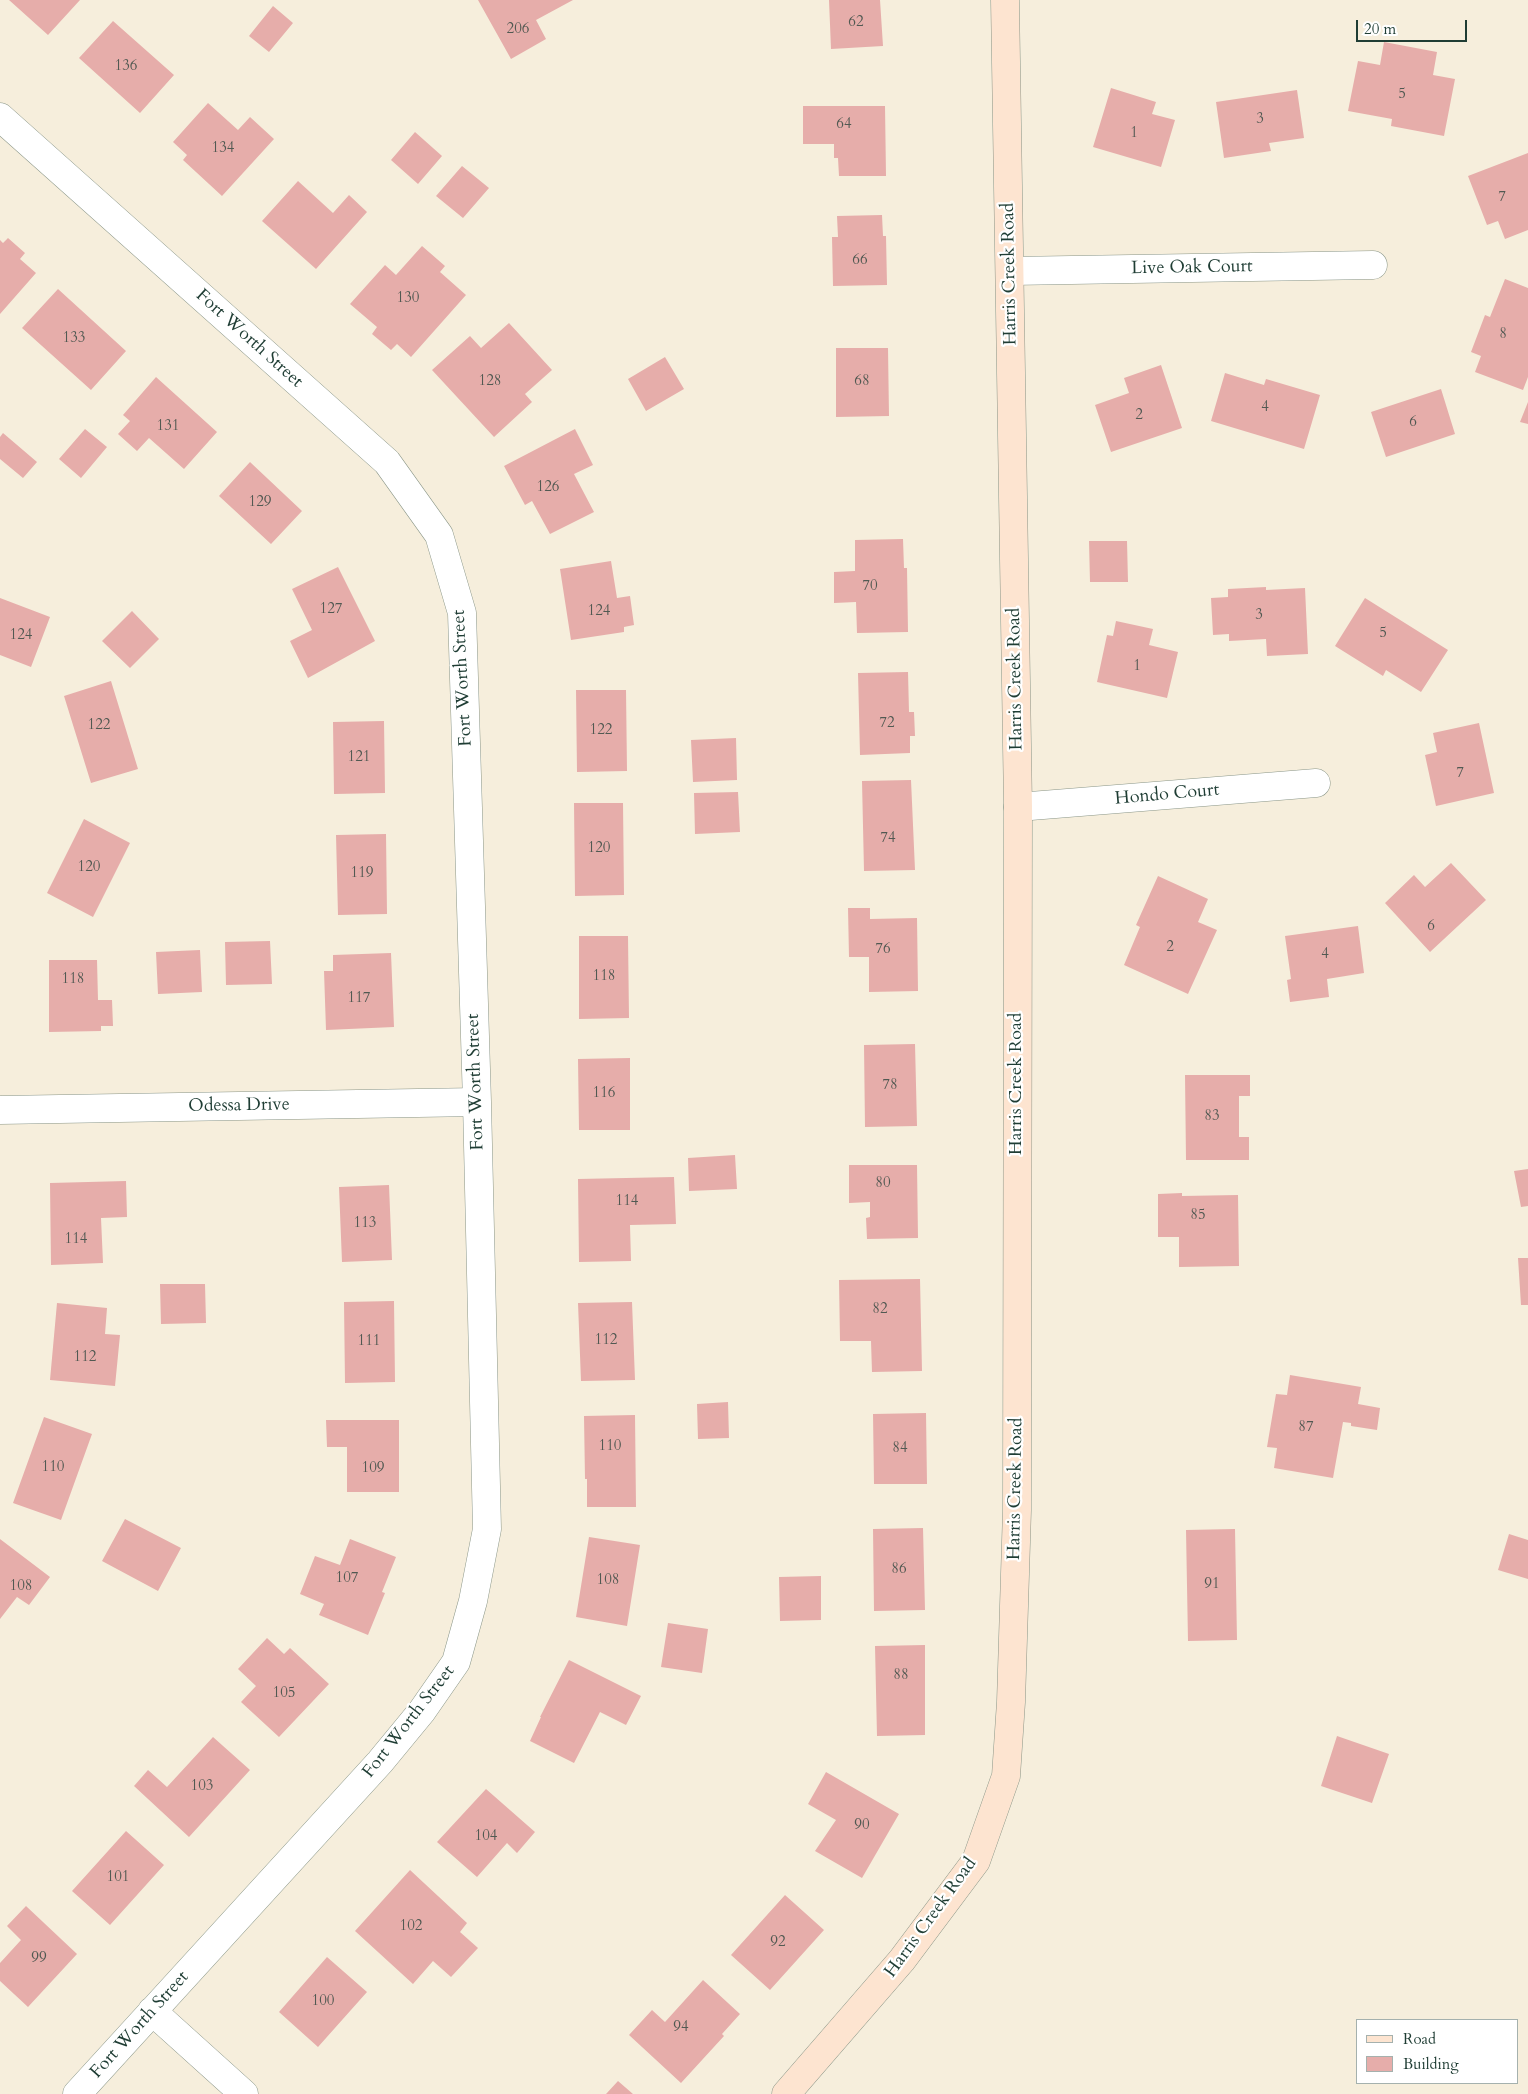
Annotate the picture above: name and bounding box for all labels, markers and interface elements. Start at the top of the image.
scale bar [1358,10,1469,42]
house number: 62 [848,14,864,32]
text: 20 m [1364,19,1396,39]
house number: 206 [506,21,530,39]
house number: 136 [114,58,138,76]
house number: 5 [1398,86,1406,104]
house number: 3 [1256,111,1264,129]
house number: 64 [836,116,852,134]
house number: 1 [1130,125,1138,143]
house number: 134 [211,140,235,158]
house number: 7 [1498,189,1506,207]
street label: Harris Creek Road [998,203,1022,345]
house number: 66 [852,252,868,270]
street label: Live Oak Court [1131,256,1253,280]
street label: Fort Worth Street [191,285,307,393]
house number: 130 [396,290,420,308]
house number: 8 [1499,326,1507,344]
house number: 133 [62,330,86,348]
house number: 128 [478,373,502,391]
house number: 68 [854,373,870,391]
house number: 4 [1261,399,1269,417]
house number: 2 [1135,407,1143,425]
house number: 6 [1409,414,1417,432]
house number: 131 [156,418,180,436]
house number: 126 [536,479,560,497]
house number: 129 [248,494,272,512]
house number: 70 [862,578,878,596]
house number: 127 [319,601,343,619]
house number: 124 [587,603,611,621]
house number: 3 [1255,607,1263,625]
street label: Harris Creek Road [1004,608,1028,750]
street label: Fort Worth Street [449,609,477,747]
house number: 5 [1379,625,1387,643]
house number: 124 [9,627,33,645]
house number: 1 [1133,658,1141,676]
house number: 72 [879,715,895,733]
house number: 122 [87,717,111,735]
house number: 122 [589,722,613,740]
house number: 121 [347,749,371,767]
house number: 7 [1456,765,1464,783]
street label: Hondo Court [1114,780,1220,810]
house number: 74 [880,830,896,848]
house number: 120 [587,840,611,858]
house number: 120 [77,859,101,877]
house number: 119 [350,865,374,883]
house number: 6 [1427,918,1435,936]
house number: 2 [1166,939,1174,957]
house number: 76 [875,941,891,959]
house number: 4 [1321,946,1329,964]
house number: 118 [592,968,616,986]
house number: 118 [61,971,85,989]
house number: 117 [347,990,371,1008]
street label: Fort Worth Street [463,1013,489,1151]
street label: Harris Creek Road [1006,1013,1028,1155]
house number: 78 [882,1077,898,1095]
house number: 116 [592,1085,616,1103]
street label: Odessa Drive [188,1094,290,1118]
house number: 83 [1204,1108,1220,1126]
house number: 80 [875,1175,891,1193]
house number: 114 [615,1193,639,1211]
house number: 85 [1190,1207,1206,1225]
house number: 113 [353,1215,377,1233]
house number: 114 [64,1231,88,1249]
house number: 82 [872,1301,888,1319]
house number: 112 [594,1332,618,1350]
house number: 111 [357,1333,381,1351]
house number: 112 [73,1349,97,1367]
street label: Harris Creek Road [1004,1418,1028,1560]
house number: 87 [1298,1419,1314,1437]
house number: 110 [598,1438,622,1456]
house number: 84 [892,1440,908,1458]
house number: 110 [41,1459,65,1477]
house number: 109 [361,1460,385,1478]
house number: 86 [891,1561,907,1579]
house number: 107 [335,1570,359,1588]
house number: 108 [596,1572,620,1590]
house number: 91 [1204,1576,1220,1594]
house number: 108 [9,1578,33,1596]
street label: Fort Worth Street [358,1661,460,1783]
house number: 88 [893,1667,909,1685]
house number: 105 [272,1685,296,1703]
house number: 103 [190,1778,214,1796]
house number: 90 [854,1817,870,1835]
house number: 104 [474,1828,498,1846]
street label: Harris Creek Road [880,1854,982,1982]
house number: 101 [106,1869,130,1887]
house number: 102 [399,1918,423,1936]
house number: 92 [770,1934,786,1952]
house number: 99 [31,1950,47,1968]
street label: Fort Worth Street [86,1967,194,2083]
house number: 100 [311,1993,335,2011]
house number: 94 [673,2019,689,2037]
legend [1356,2019,1518,2084]
text: Road [1403,2029,1436,2049]
text: Building [1403,2054,1459,2074]

